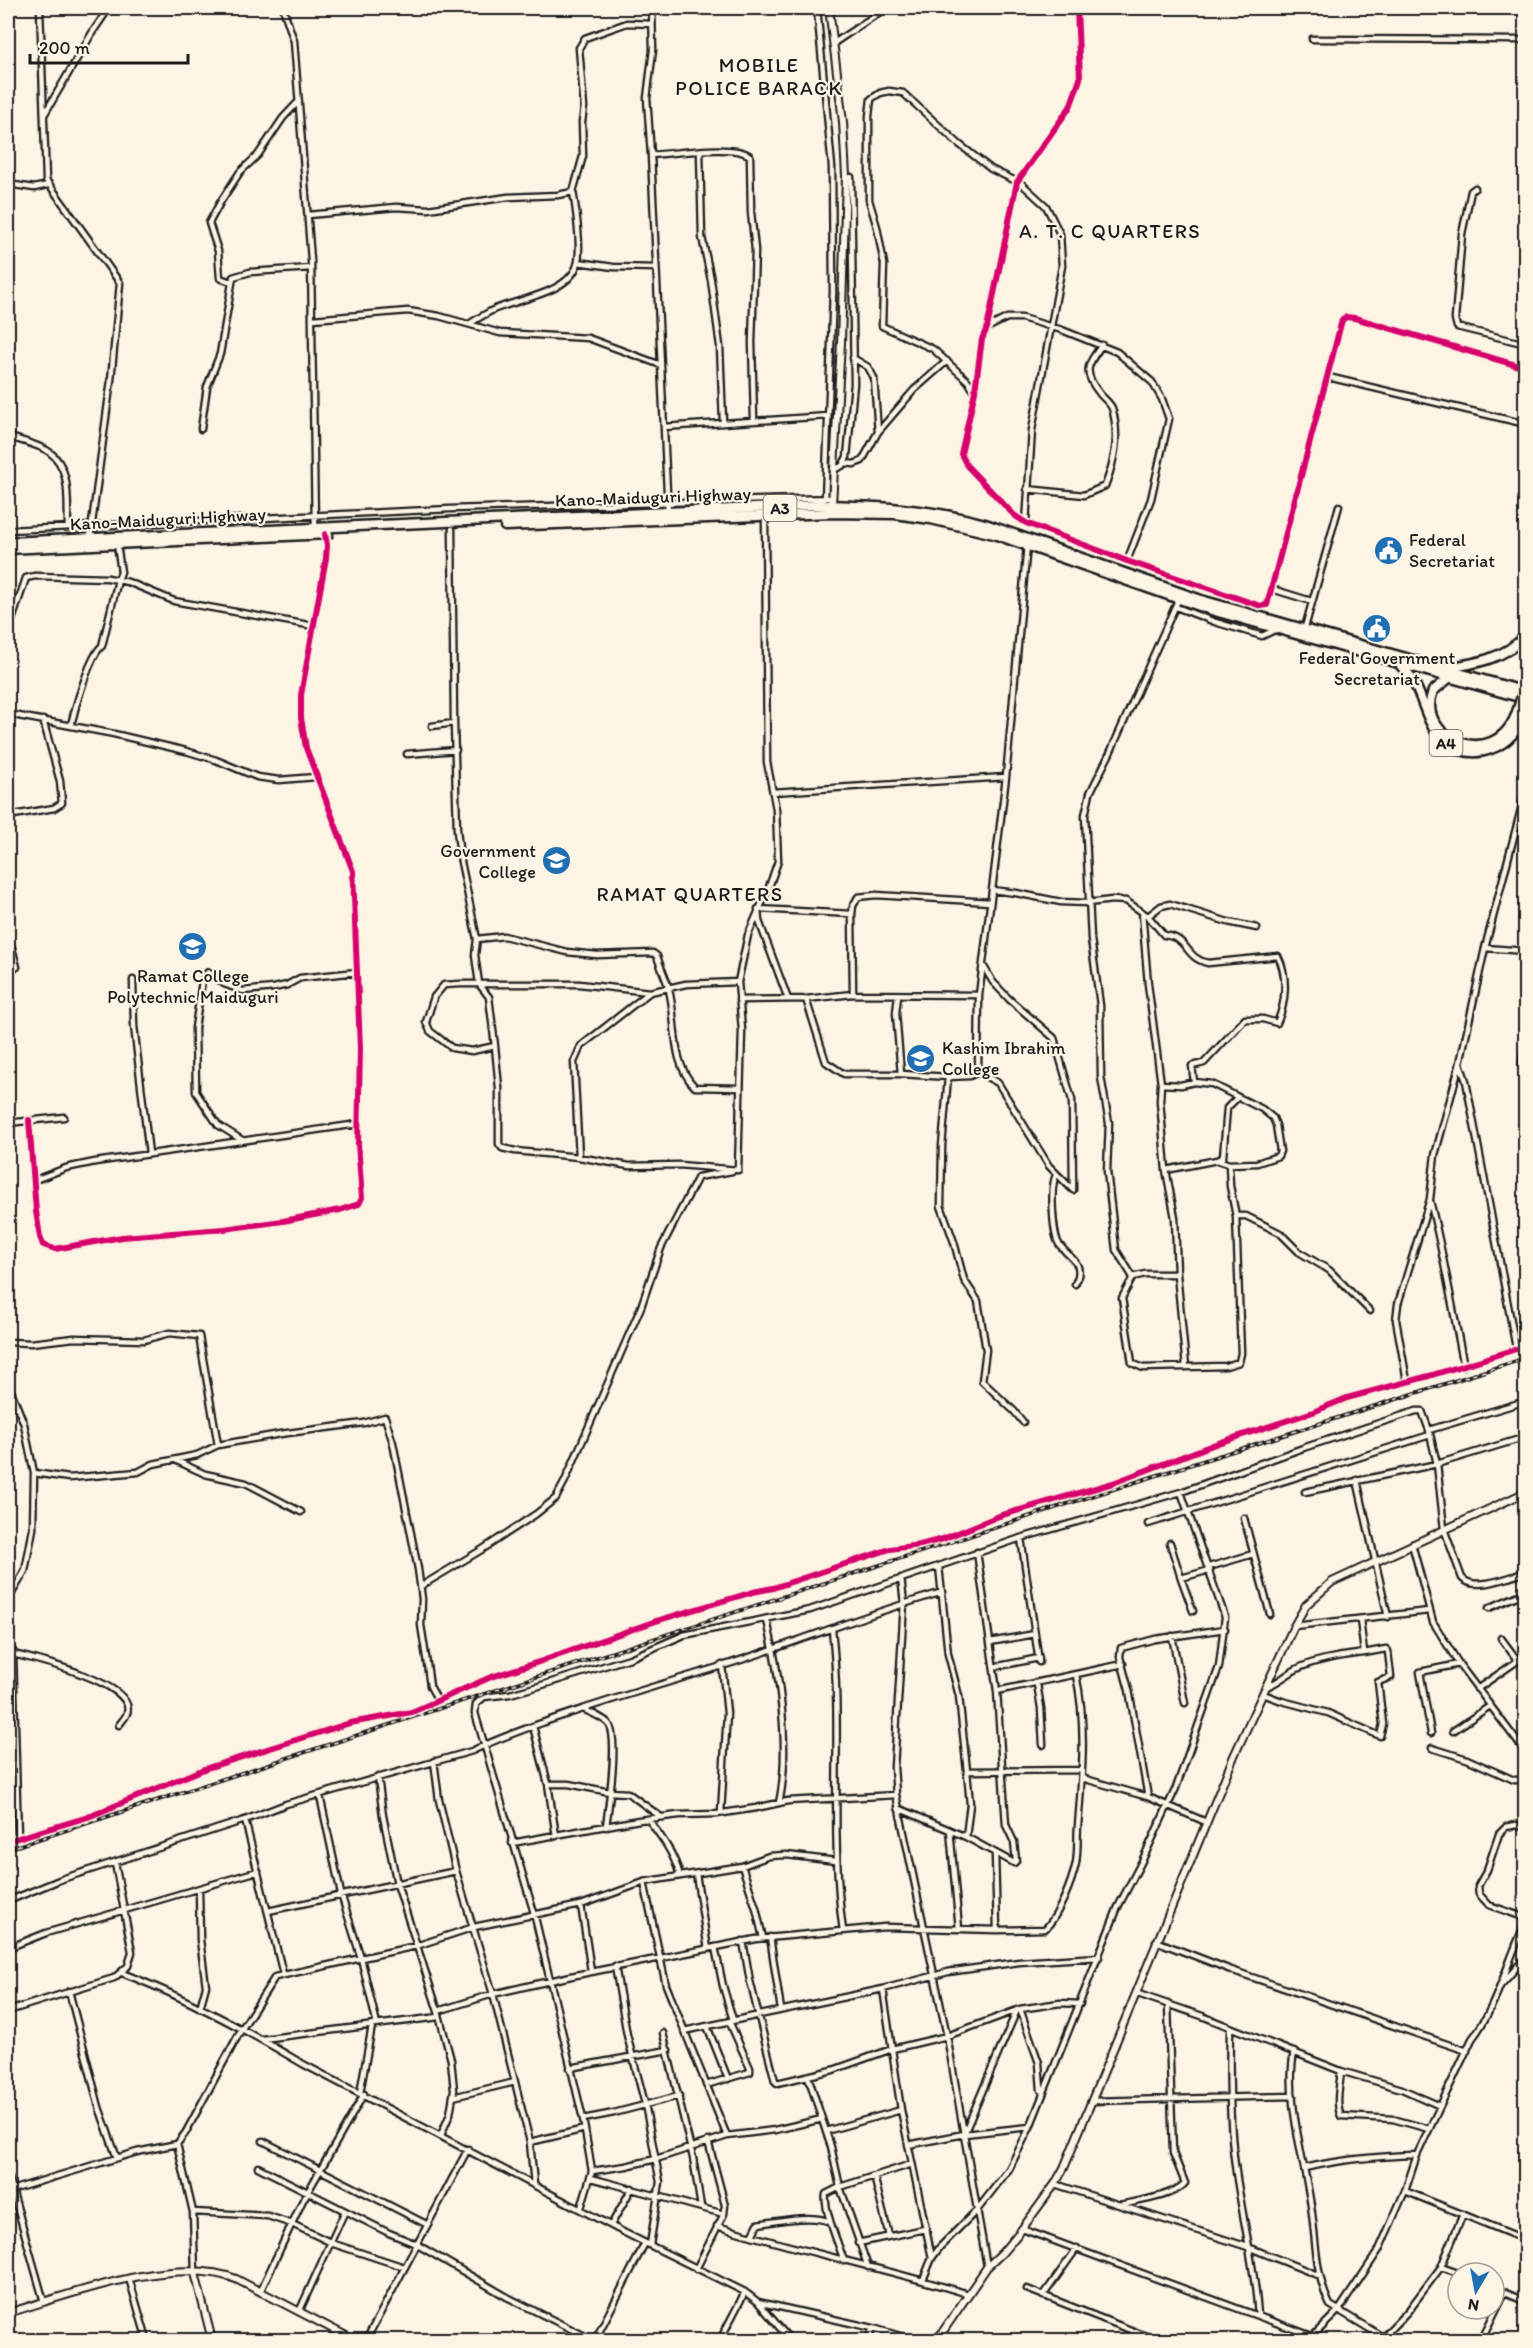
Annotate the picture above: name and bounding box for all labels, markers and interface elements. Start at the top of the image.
scale bar [30,27,188,65]
text: 200 m [39,37,90,59]
district label: MOBILE POLICE BARACK [675,53,843,100]
district label: A. T. C QUARTERS [1019,219,1201,243]
street label: Kano-Maiduguri Highway [555,483,752,511]
road number: A3 [764,495,796,521]
street label: Kano-Maiduguri Highway [69,503,267,535]
place label: Federal Secretariat [1409,529,1495,572]
public building icon: Federal Secretariat [1372,534,1404,566]
public building icon: Federal Government Secretariat [1361,613,1393,645]
place label: Federal Government Secretariat [1299,647,1456,690]
road number: A4 [1430,730,1462,756]
place label: Government College [440,840,536,883]
school or university icon: Government College [541,845,573,877]
district label: RAMAT QUARTERS [597,882,783,906]
school or university icon: Ramat College Polytechnic Maiduguri [177,931,209,963]
place label: Ramat College Polytechnic Maiduguri [107,965,279,1008]
place label: Kashim Ibrahim College [942,1037,1065,1080]
school or university icon: Kashim Ibrahim College [905,1042,937,1074]
north arrow [1446,2261,1506,2321]
text: N [1467,2295,1480,2316]

